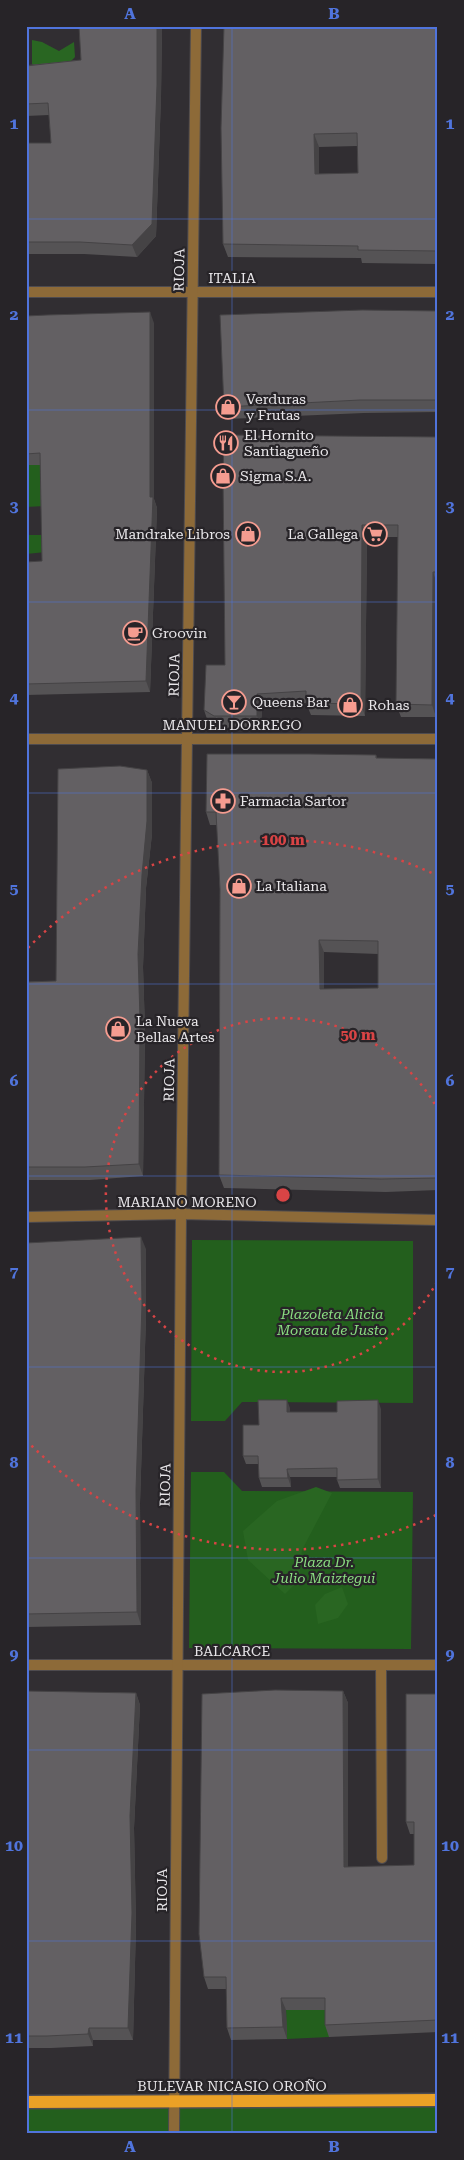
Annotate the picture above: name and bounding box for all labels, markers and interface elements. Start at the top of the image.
text: A [124,4,136,23]
text: B [328,4,340,23]
text: 1 [10,114,19,133]
text: 1 [446,114,455,133]
street label: RIOJA [171,248,187,292]
street label: ITALIA [208,270,256,286]
text: 2 [10,305,19,324]
text: 2 [446,305,455,324]
place label: Verduras y Frutas [246,391,306,423]
shop icon: Verduras y Frutas [215,394,241,420]
place label: El Hornito Santiagueño [244,427,329,459]
restaurant icon: El Hornito Santiagueño [213,430,239,456]
shop icon: Sigma S.A. [210,463,236,489]
place label: Sigma S.A. [240,468,311,484]
text: 3 [10,497,19,516]
text: 3 [446,497,455,516]
shop icon: Mandrake Libros [235,521,261,547]
supermarket icon: La Gallega [362,521,388,547]
place label: Mandrake Libros [115,526,230,542]
place label: La Gallega [288,526,358,542]
cafe icon: Groovin [122,620,148,646]
place label: Groovin [152,625,207,641]
street label: RIOJA [166,653,182,697]
text: 4 [10,688,19,707]
text: 4 [446,688,455,707]
bar icon: Queens Bar [221,689,247,715]
shop icon: Rohas [337,692,363,718]
place label: Queens Bar [252,694,329,710]
place label: Rohas [368,697,410,713]
street label: MANUEL DORREGO [162,717,302,733]
pharmacy icon: Farmacia Sartor [210,788,236,814]
place label: Farmacia Sartor [240,793,347,809]
text: 100 m [261,831,305,849]
shop icon: La Italiana [226,873,252,899]
place label: La Italiana [256,878,327,894]
text: 5 [10,879,19,898]
text: 5 [446,879,455,898]
place label: La Nueva Bellas Artes [136,1013,215,1045]
shop icon: La Nueva Bellas Artes [105,1016,131,1042]
text: 50 m [340,1026,376,1044]
street label: RIOJA [161,1058,177,1102]
text: 6 [10,1071,19,1090]
text: 6 [446,1071,455,1090]
centre of rings [274,1186,292,1204]
street label: MARIANO MORENO [117,1194,257,1210]
text: 7 [10,1262,19,1281]
text: 7 [446,1262,455,1281]
park label: Plazoleta Alicia Moreau de Justo [276,1306,387,1338]
text: 8 [10,1453,19,1472]
text: 8 [446,1453,455,1472]
street label: RIOJA [157,1463,173,1507]
park label: Plaza Dr. Julio Maiztegui [271,1554,376,1586]
street label: BALCARCE [194,1643,270,1659]
text: 9 [10,1645,19,1664]
text: 9 [446,1645,455,1664]
text: 10 [5,1836,23,1855]
text: 10 [441,1836,459,1855]
street label: RIOJA [154,1868,170,1912]
text: 11 [5,2028,23,2047]
text: 11 [441,2028,459,2047]
street label: BULEVAR NICASIO OROÑO [137,2078,327,2094]
text: A [124,2137,136,2156]
text: B [328,2137,340,2156]

